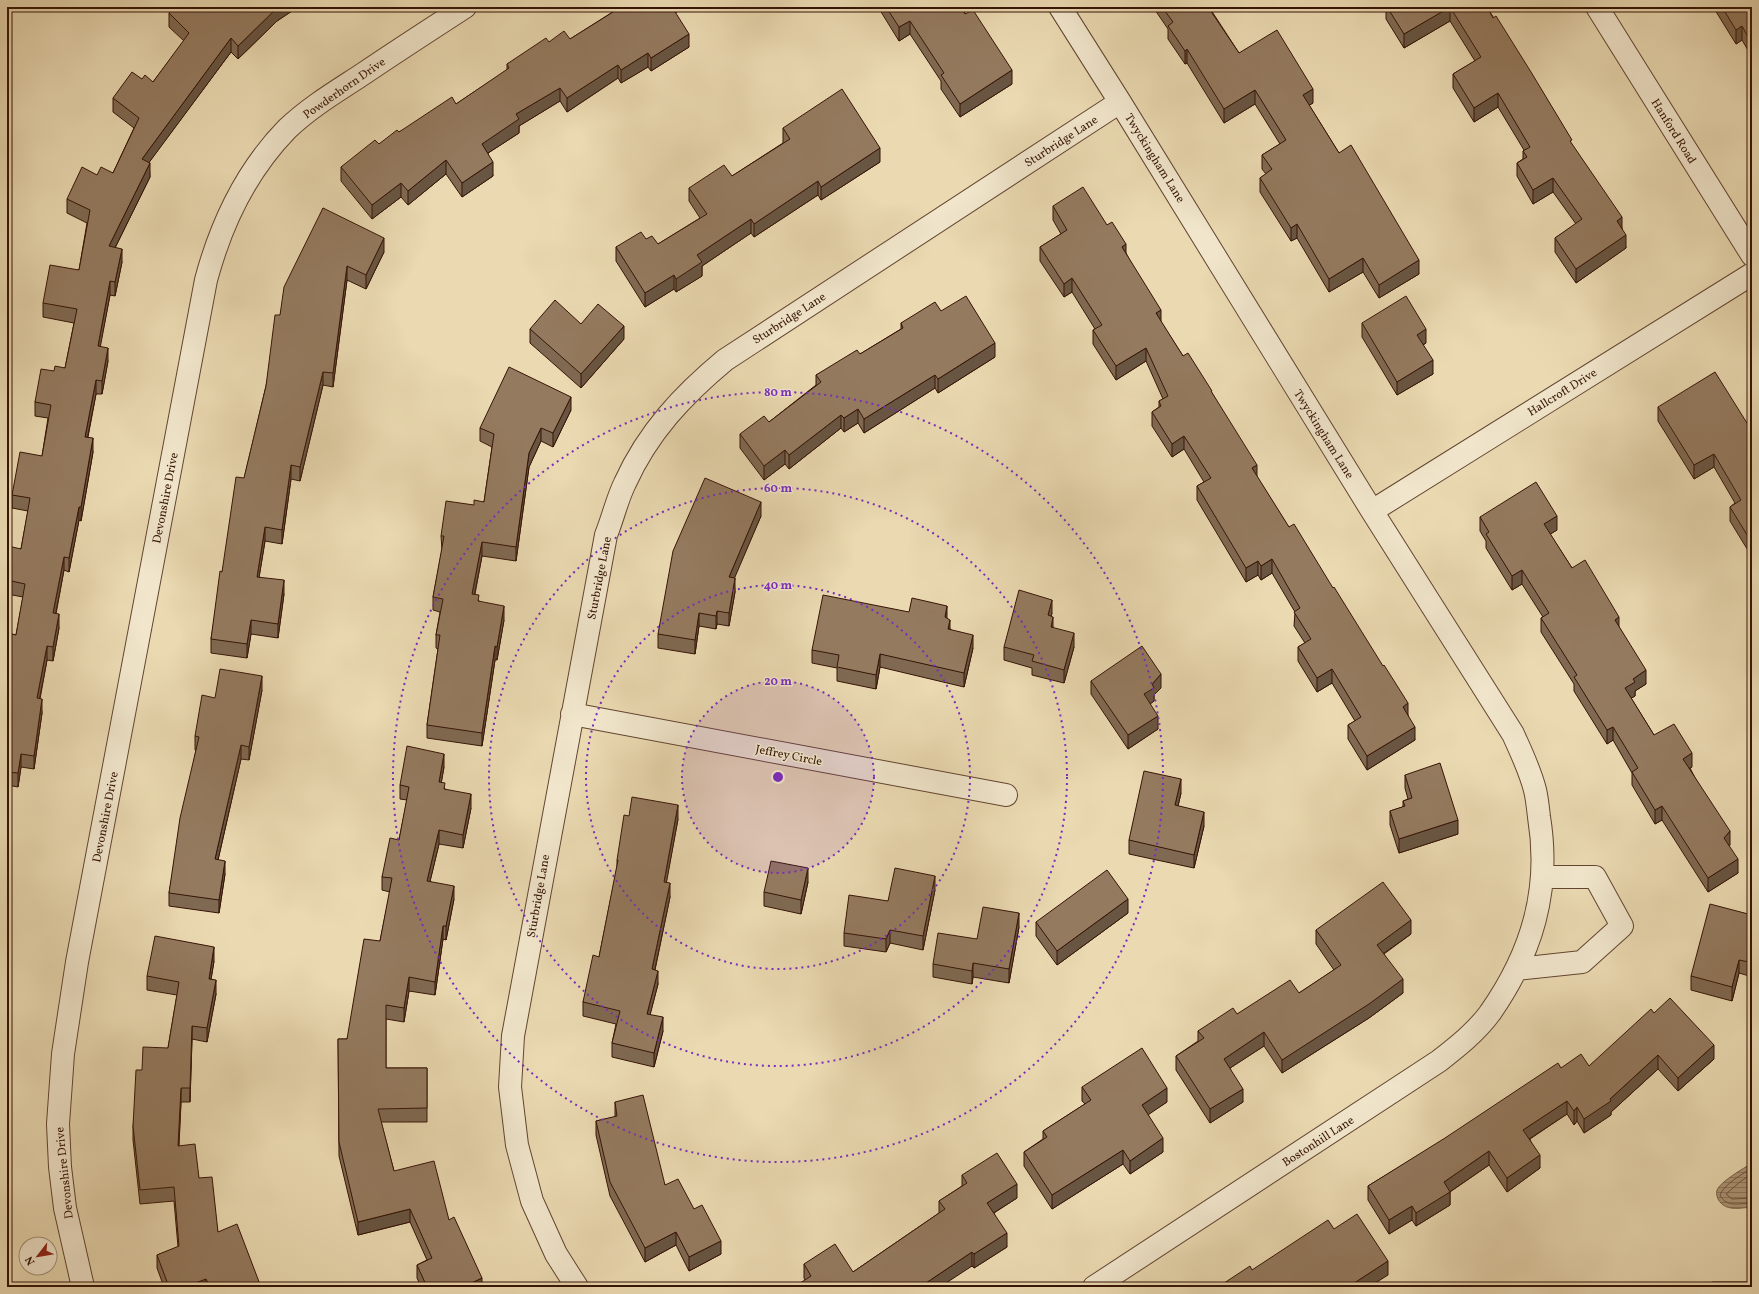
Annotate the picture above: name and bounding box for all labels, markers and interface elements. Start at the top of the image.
street label: Powderhorn Drive [300,54,389,123]
street label: Hanford Road [1647,96,1700,167]
street label: Twyckingham Lane [1120,111,1188,206]
street label: Sturbridge Lane [1022,112,1102,172]
street label: Sturbridge Lane [750,289,830,349]
street label: Hallcroft Drive [1525,365,1601,421]
text: 80 m [764,385,792,401]
street label: Twyckingham Lane [1289,387,1357,482]
street label: Devonshire Drive [149,451,183,545]
text: 60 m [764,481,792,497]
street label: Sturbridge Lane [584,535,616,621]
text: 40 m [764,578,793,594]
text: 20 m [764,674,792,690]
street label: Jeffrey Circle [754,742,824,770]
street label: Devonshire Drive [89,770,123,864]
centre of rings [771,770,785,784]
street label: Sturbridge Lane [524,853,554,939]
street label: Bostonhill Lane [1280,1112,1358,1171]
street label: Devonshire Drive [52,1126,78,1220]
north arrow [18,1236,58,1276]
text: N [22,1253,39,1268]

